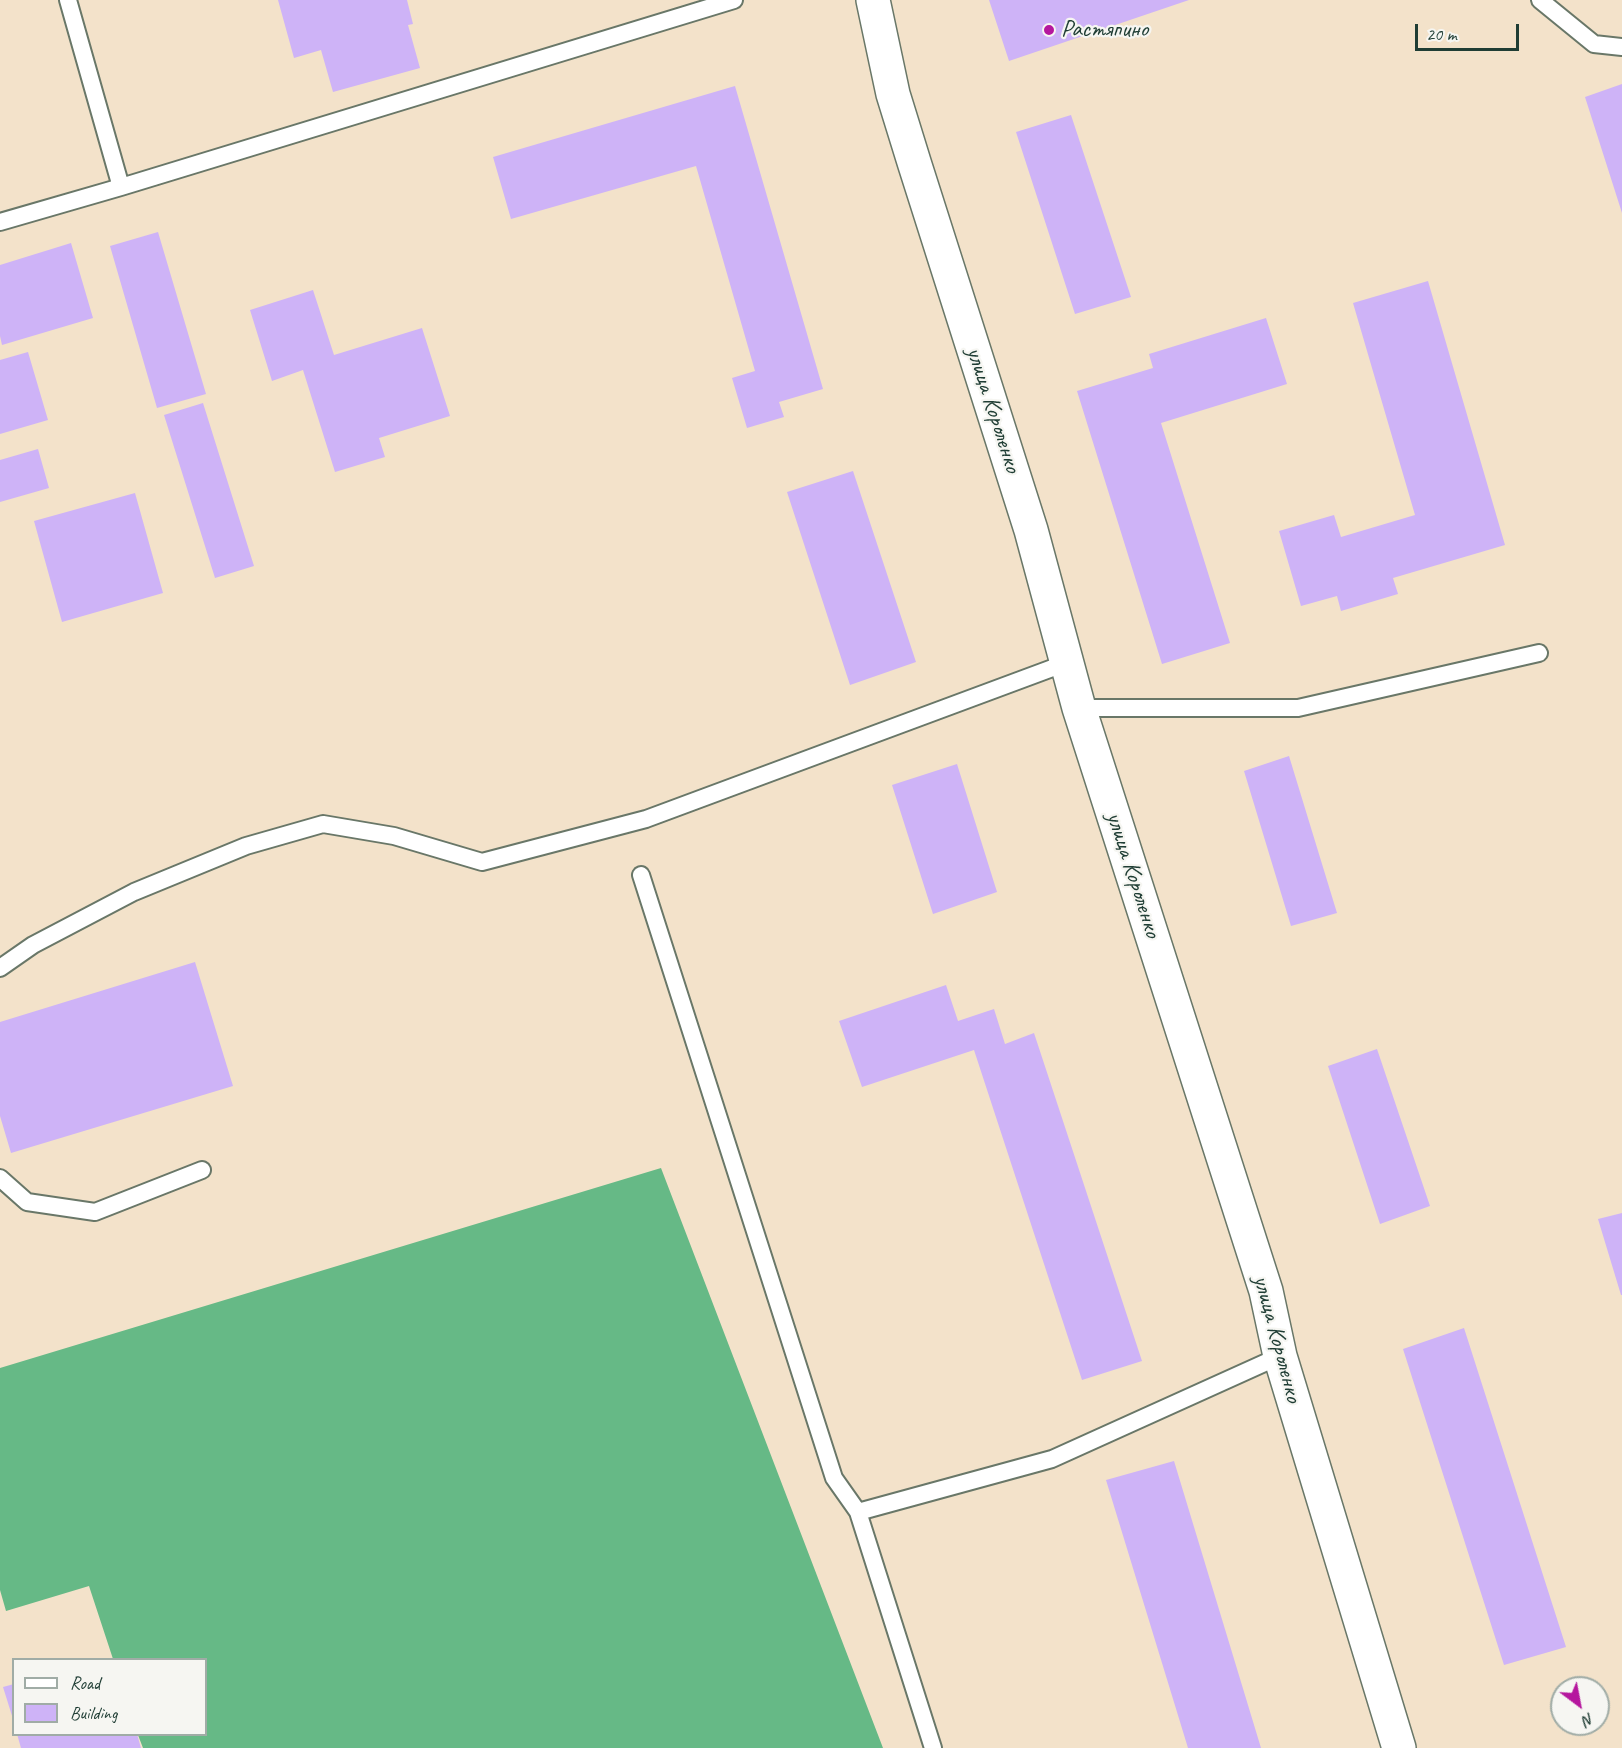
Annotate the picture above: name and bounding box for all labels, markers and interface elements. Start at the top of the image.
scale bar [1418,12,1522,50]
place label: Растяпино [1061,16,1148,44]
marker: Растяпино [1042,23,1056,37]
text: 20 m [1426,23,1457,45]
street label: улица Короленко [959,344,1027,476]
street label: улица Короленко [1099,809,1167,941]
street label: улица Короленко [1246,1272,1308,1406]
legend [12,1658,207,1736]
text: Road [70,1672,100,1694]
north arrow [1550,1676,1610,1736]
text: Building [70,1702,117,1724]
text: N [1579,1708,1598,1731]

